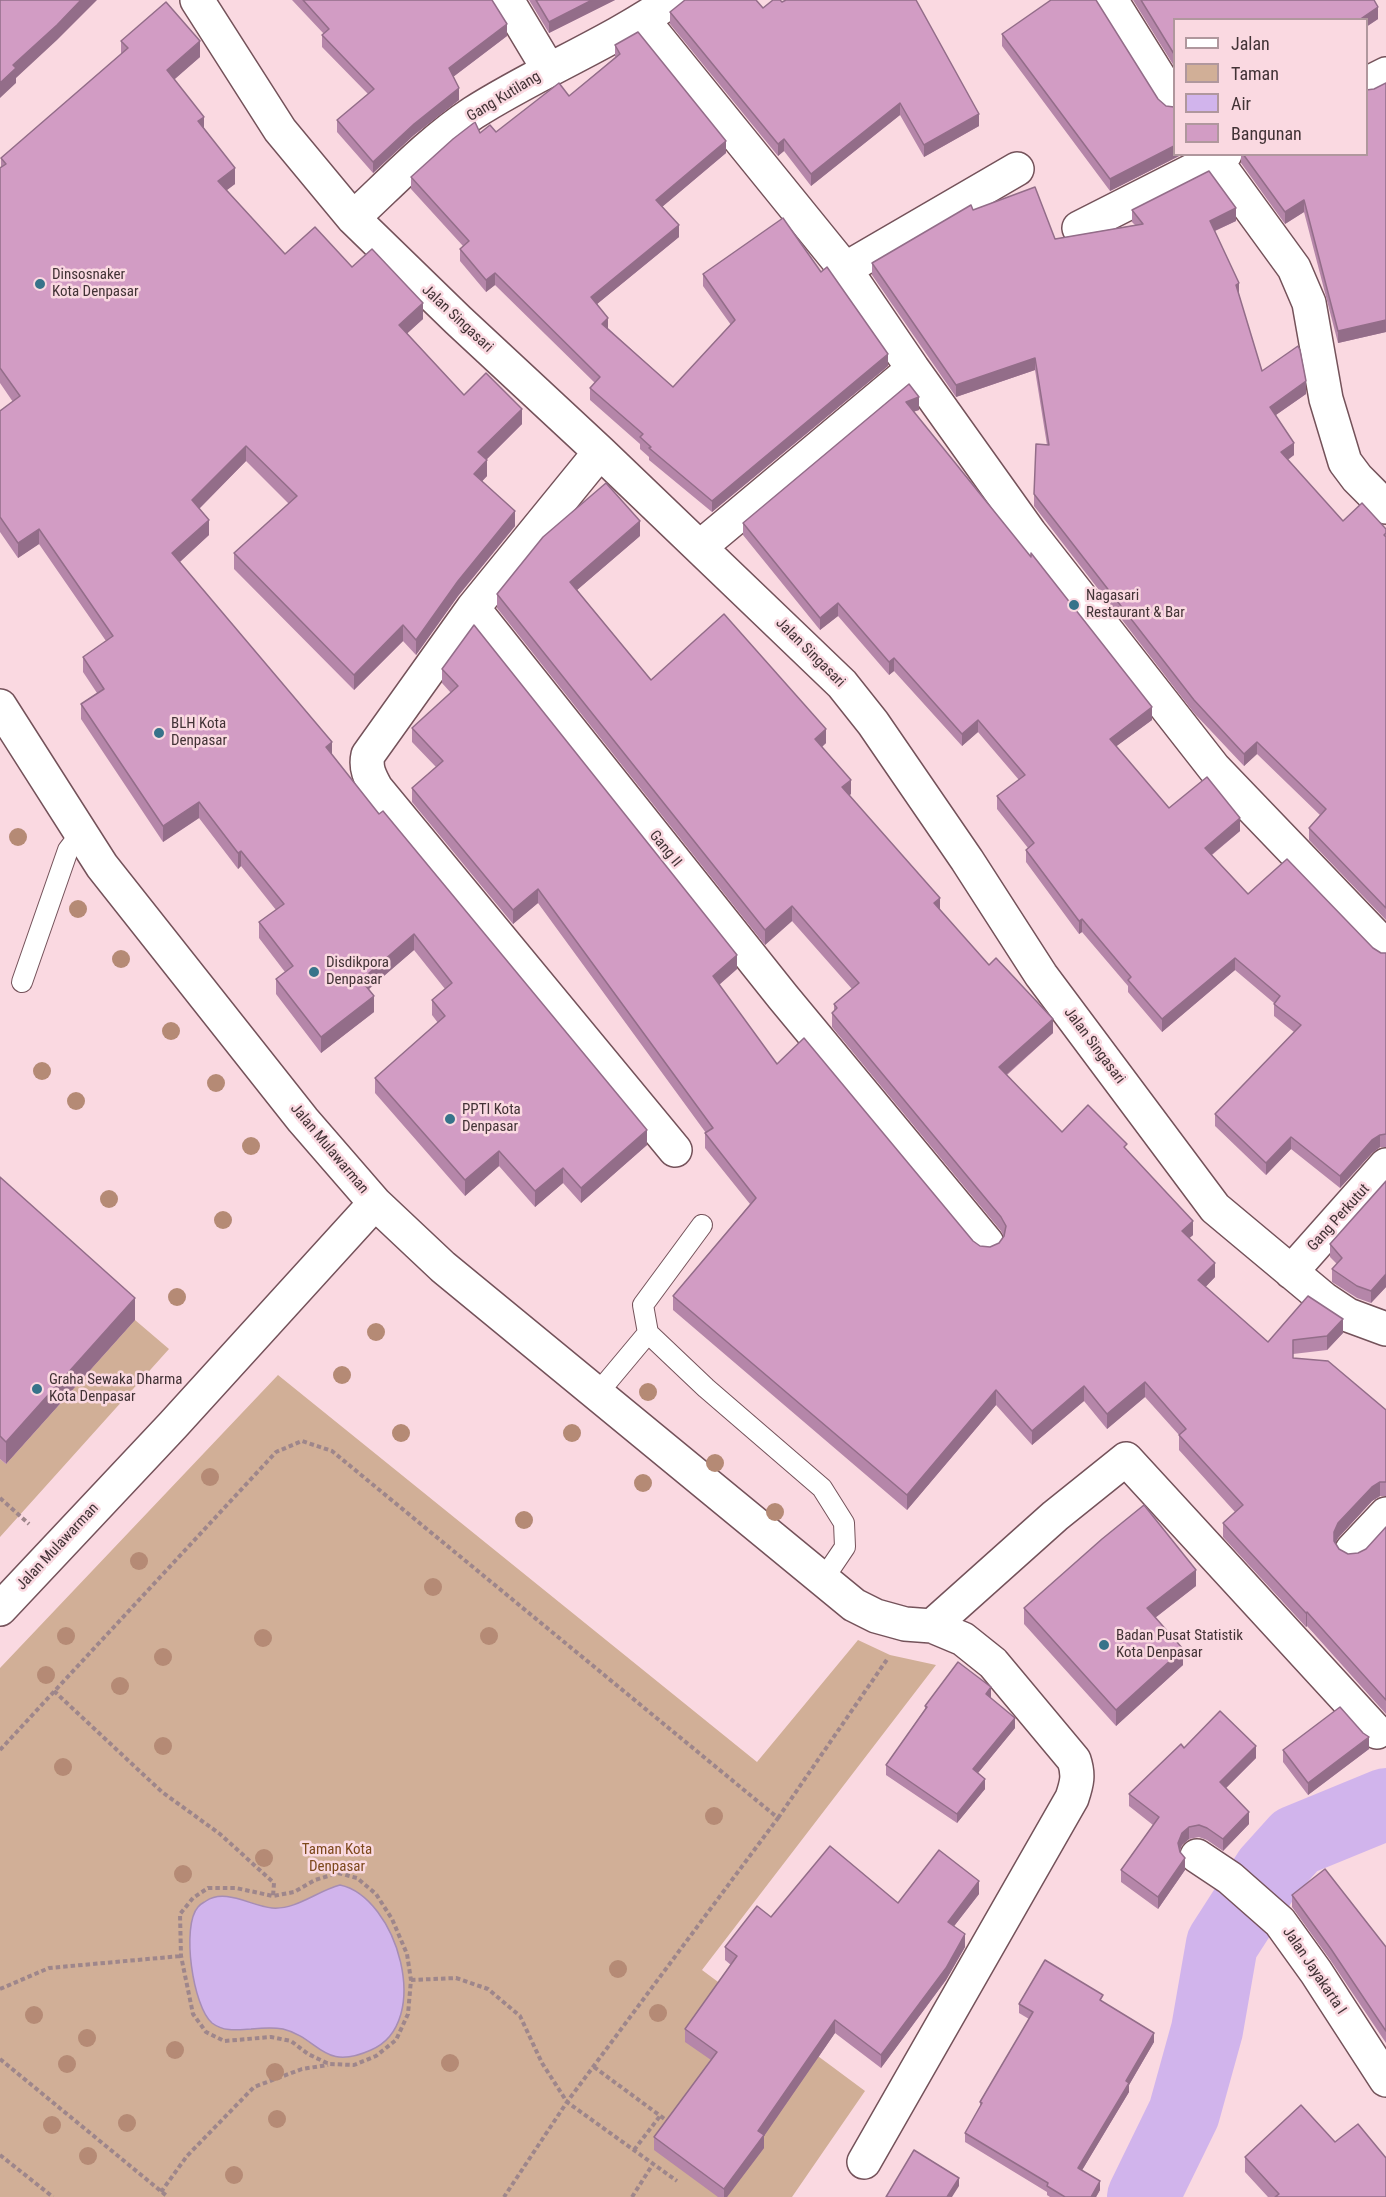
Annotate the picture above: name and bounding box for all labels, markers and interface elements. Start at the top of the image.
legend [1173,18,1368,156]
text: Jalan [1231,33,1270,54]
text: Taman [1231,63,1279,84]
street label: Gang Kutilang [464,68,544,126]
text: Air [1231,93,1251,114]
text: Bangunan [1231,123,1302,144]
place label: Dinsosnaker Kota Denpasar [52,266,139,301]
marker: Dinsosnaker Kota Denpasar [33,277,47,291]
street label: Jalan Singasari [418,281,496,357]
place label: Nagasari Restaurant & Bar [1086,587,1185,622]
marker: Nagasari Restaurant & Bar [1067,598,1081,612]
street label: Jalan Singasari [772,615,848,691]
place label: BLH Kota Denpasar [171,715,227,750]
marker: BLH Kota Denpasar [152,726,166,740]
street label: Gang II [645,827,685,871]
place label: Disdikpora Denpasar [326,954,389,989]
marker: Disdikpora Denpasar [307,965,321,979]
street label: Jalan Singasari [1059,1004,1129,1088]
street label: Jalan Mulawarman [286,1100,372,1198]
place label: PPTI Kota Denpasar [462,1101,521,1136]
marker: PPTI Kota Denpasar [443,1112,457,1126]
street label: Gang Perkutut [1304,1181,1374,1255]
place label: Graha Sewaka Dharma Kota Denpasar [49,1371,182,1406]
marker: Graha Sewaka Dharma Kota Denpasar [30,1382,44,1396]
street label: Jalan Mulawarman [13,1500,103,1594]
place label: Badan Pusat Statistik Kota Denpasar [1116,1627,1243,1662]
marker: Badan Pusat Statistik Kota Denpasar [1097,1638,1111,1652]
park label: Taman Kota Denpasar [302,1841,372,1876]
street label: Jalan Jayakarta I [1278,1924,1350,2018]

